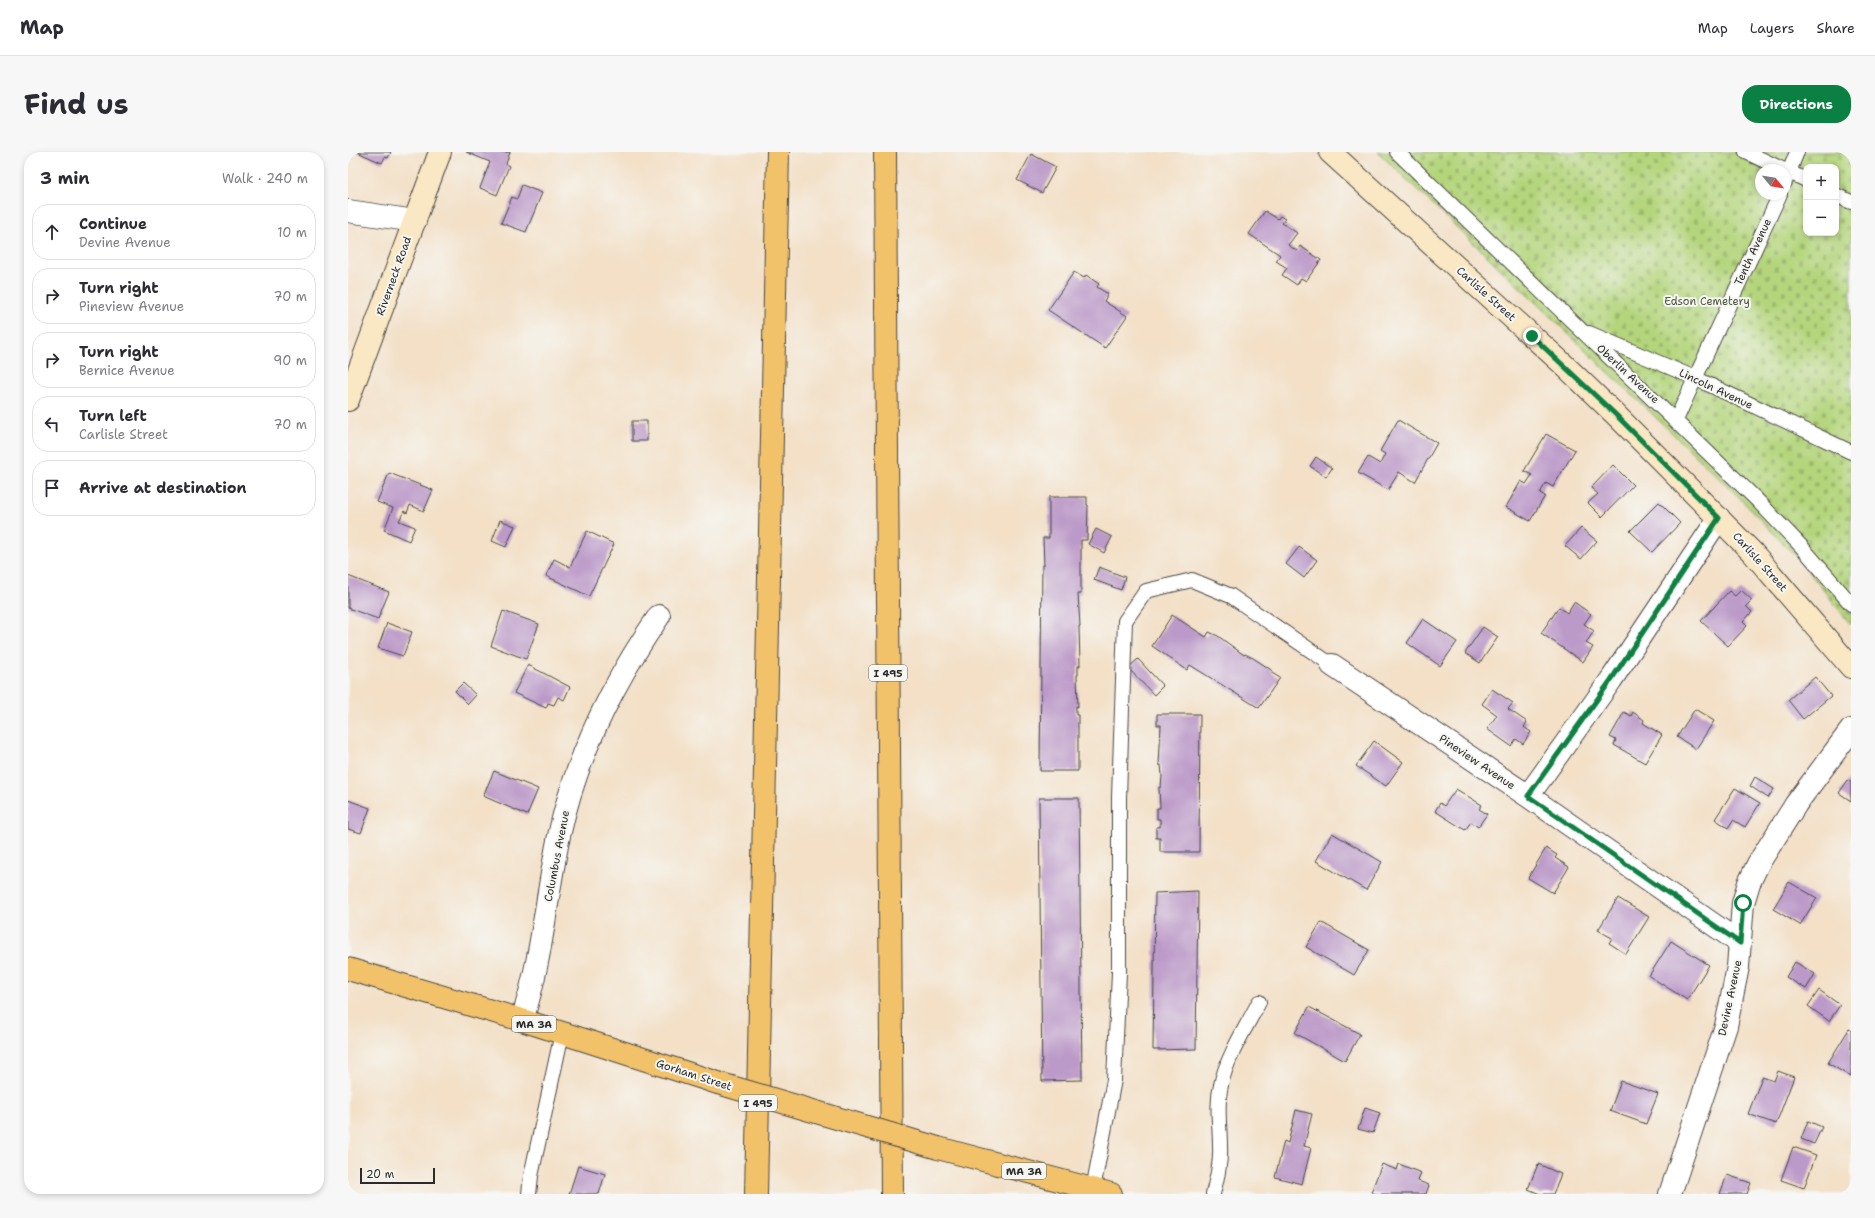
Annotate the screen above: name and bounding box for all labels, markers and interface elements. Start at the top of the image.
text: Map [20,15,64,40]
text: Map [1698,19,1728,37]
text: Layers [1750,19,1794,37]
text: Share [1816,19,1855,37]
text: Find us [24,85,129,123]
button: Directions [1742,85,1851,123]
north arrow [1755,164,1791,200]
map controls [1803,164,1839,236]
button: + [1803,164,1839,200]
text: 3 min [40,167,90,189]
text: Walk · 240 m [222,170,308,187]
button: − [1803,200,1839,236]
text: Continue [79,214,147,234]
street label: Tenth Avenue [1731,216,1775,288]
icon: ahead [41,221,63,243]
text: 10 m [277,224,307,241]
text: Devine Avenue [79,234,170,251]
street label: Riverneck Road [373,234,415,318]
street label: Carlisle Street [1453,263,1519,325]
text: Turn right [79,278,159,298]
icon: right [41,285,63,307]
text: 70 m [273,288,307,305]
park label: Edson Cemetery [1664,294,1750,309]
text: Pineview Avenue [79,298,184,315]
route end [1523,327,1541,345]
street label: Oberlin Avenue [1593,341,1663,407]
text: Turn right [79,342,159,362]
icon: right [41,349,63,371]
text: 90 m [273,352,307,369]
text: Bernice Avenue [79,362,175,379]
street label: Lincoln Avenue [1677,365,1755,413]
text: Turn left [79,406,147,426]
icon: left [41,413,63,435]
text: 70 m [273,416,307,433]
text: Carlisle Street [79,426,168,443]
icon: arrive [41,477,63,499]
text: Arrive at destination [79,478,247,498]
street label: Carlisle Street [1729,529,1791,595]
road number: I 495 [869,665,907,681]
street label: Pineview Avenue [1436,731,1518,793]
street label: Columbus Avenue [541,809,573,903]
route start [1734,894,1752,912]
street label: Devine Avenue [1715,959,1745,1037]
road number: MA 3A [512,1016,556,1032]
street label: Gorham Street [654,1056,734,1094]
road number: I 495 [739,1095,777,1111]
road number: MA 3A [1002,1163,1046,1179]
scale bar [360,1166,435,1185]
text: 20 m [366,1167,394,1182]

